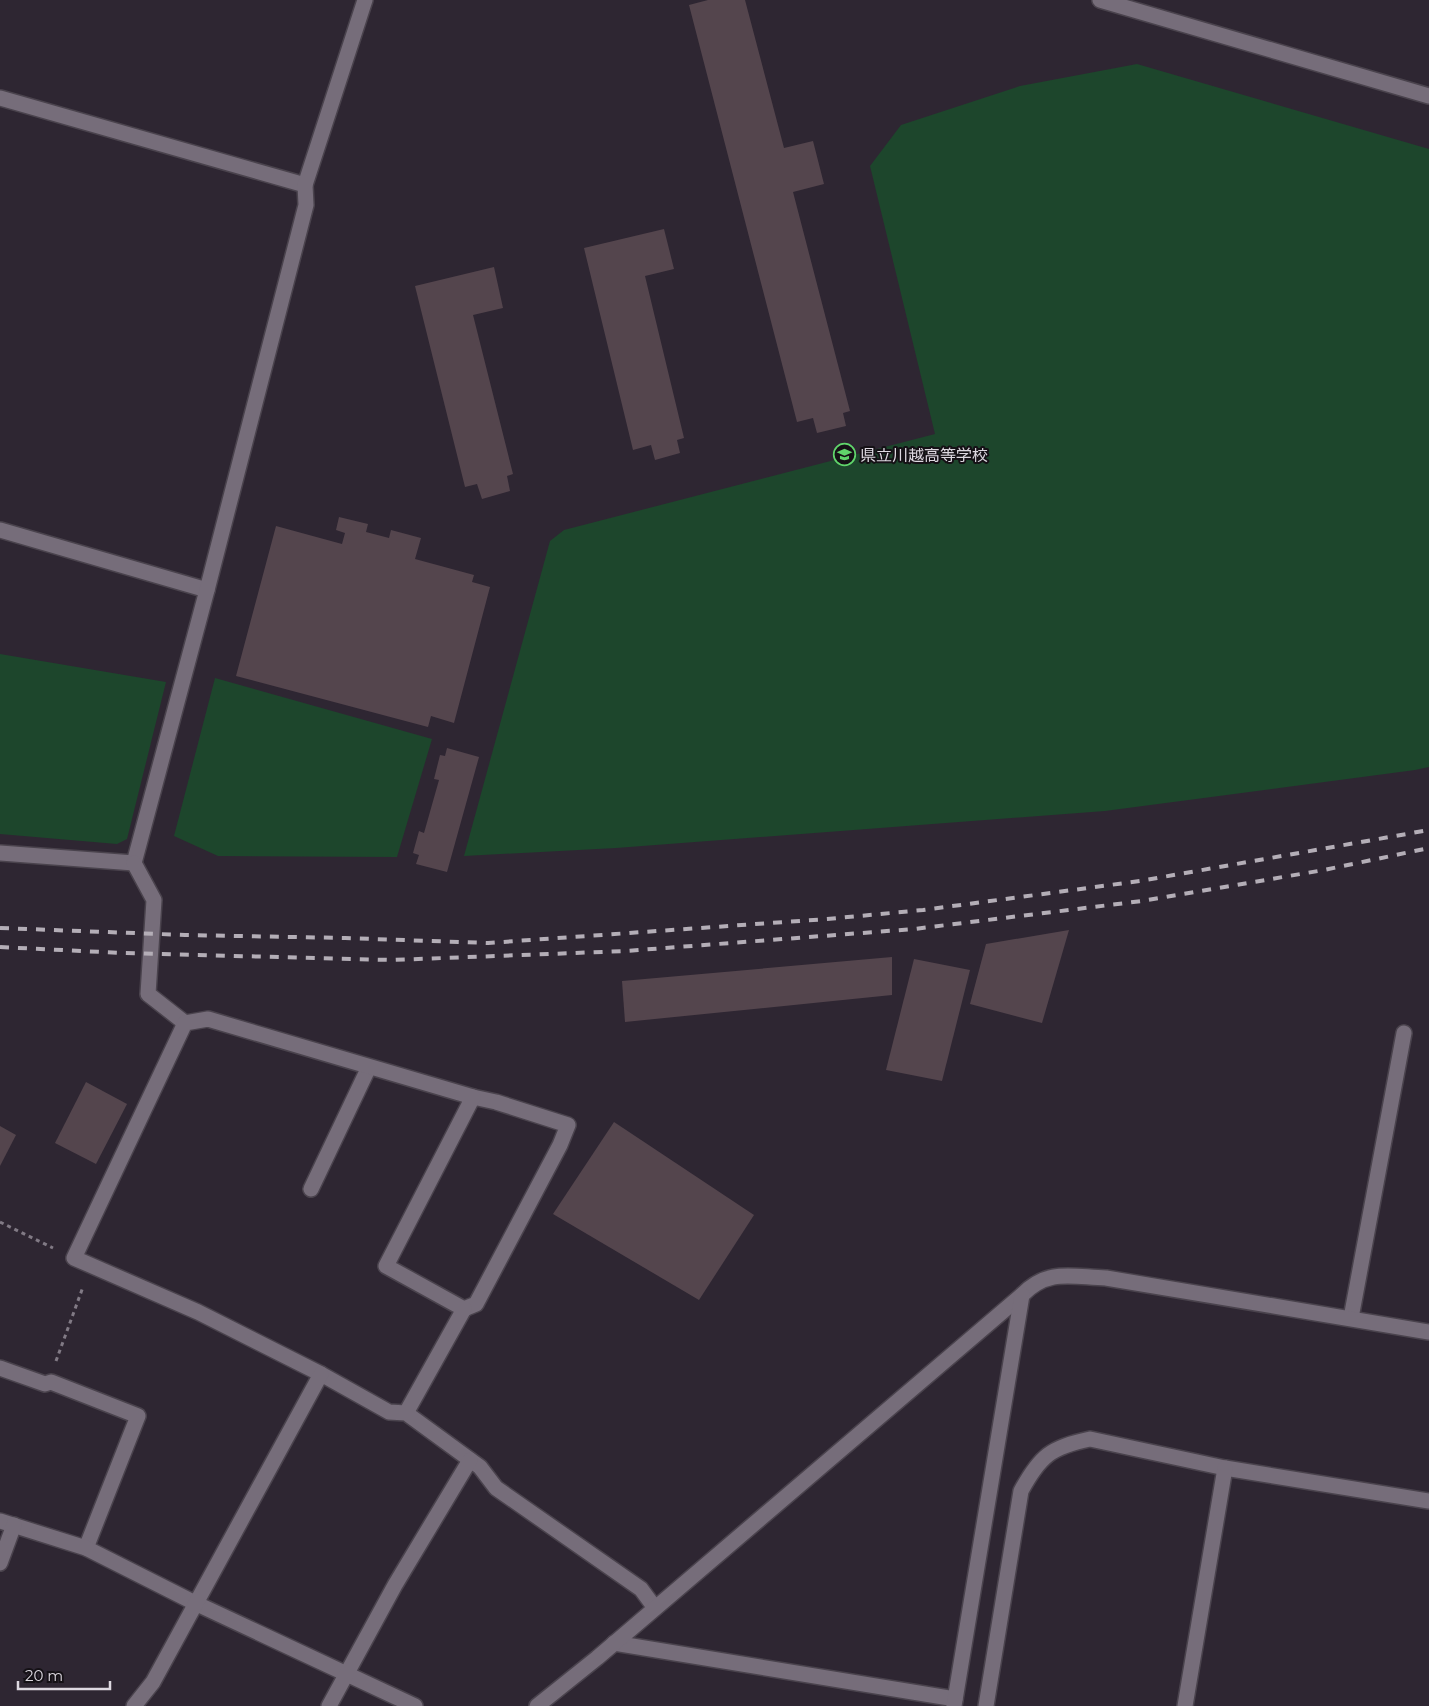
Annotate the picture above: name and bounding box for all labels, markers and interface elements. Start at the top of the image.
school or university icon: 県立川越高等学校 [832,443,856,467]
place label: 県立川越高等学校 [860,446,988,465]
scale bar [18,1658,110,1690]
text: 20 m [25,1666,63,1685]

